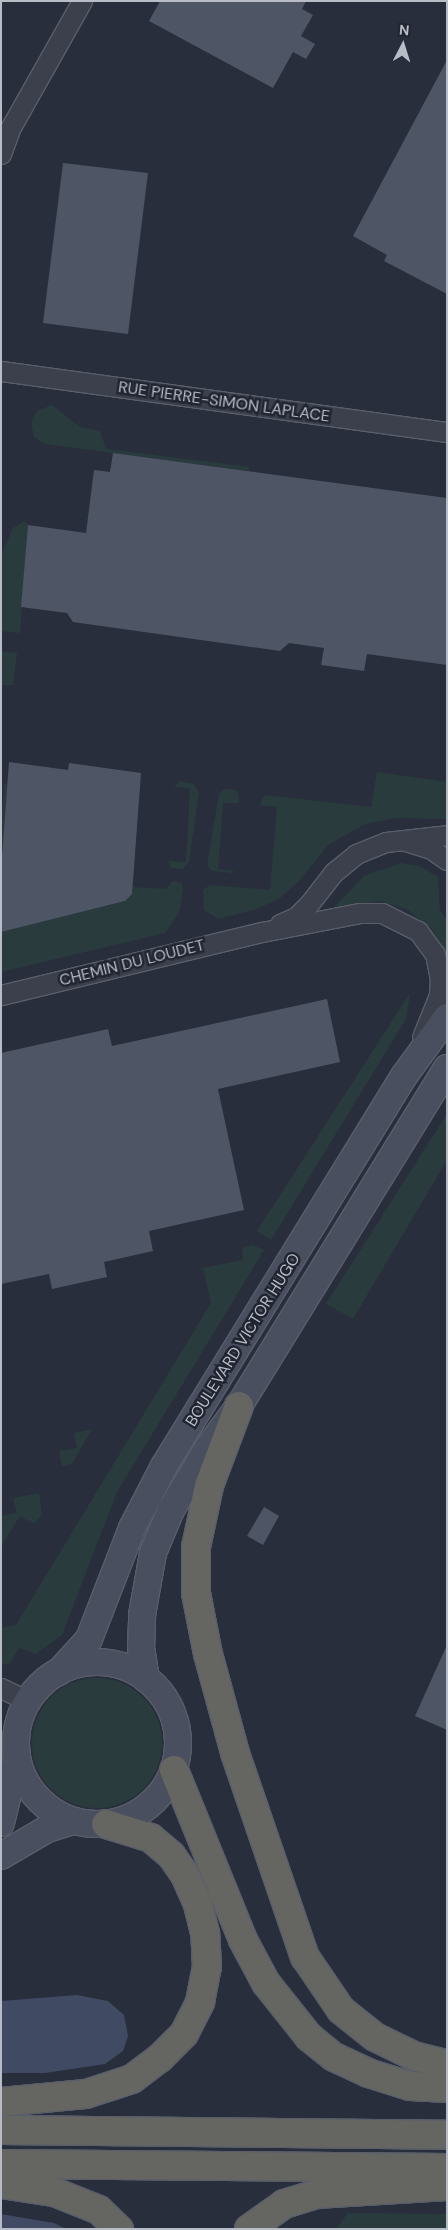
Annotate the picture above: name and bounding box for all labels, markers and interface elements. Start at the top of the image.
north arrow [378,20,428,70]
text: N [398,21,410,39]
street label: RUE PIERRE-SIMON LAPLACE [117,378,331,426]
street label: CHEMIN DU LOUDET [57,936,207,990]
street label: BOULEVARD VICTOR HUGO [182,1250,304,1430]

